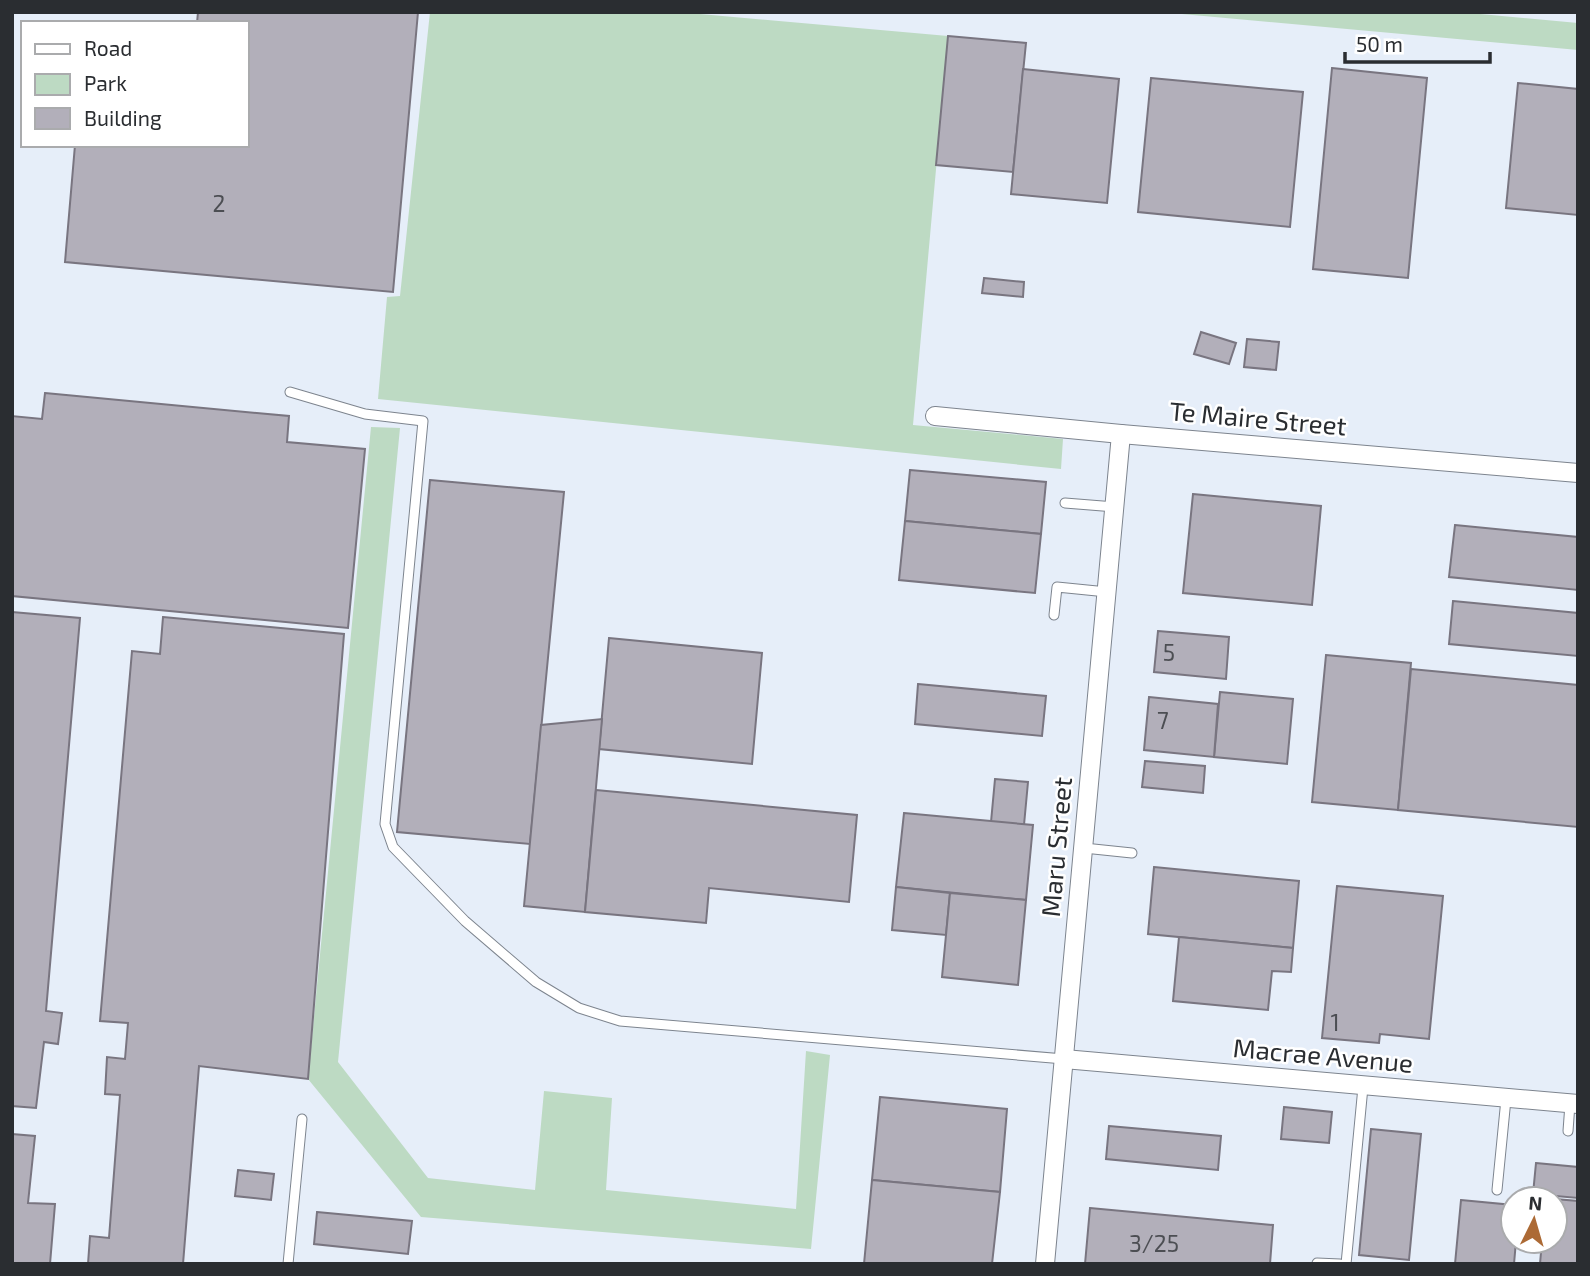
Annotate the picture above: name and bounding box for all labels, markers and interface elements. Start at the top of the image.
legend [21,21,248,147]
scale bar [1345,21,1490,65]
text: 50 m [1356,31,1403,56]
text: Road [84,35,132,60]
text: Park [84,70,127,95]
text: Building [84,105,162,130]
house number: 2 [213,189,225,217]
street label: Te Maire Street [1168,394,1348,441]
house number: 5 [1163,638,1175,666]
house number: 7 [1157,706,1169,734]
street label: Maru Street [1034,776,1077,918]
house number: 1 [1330,1008,1340,1036]
street label: Macrae Avenue [1232,1031,1415,1078]
north arrow [1499,1185,1569,1255]
text: N [1528,1191,1543,1215]
house number: 3/25 [1129,1229,1179,1257]

